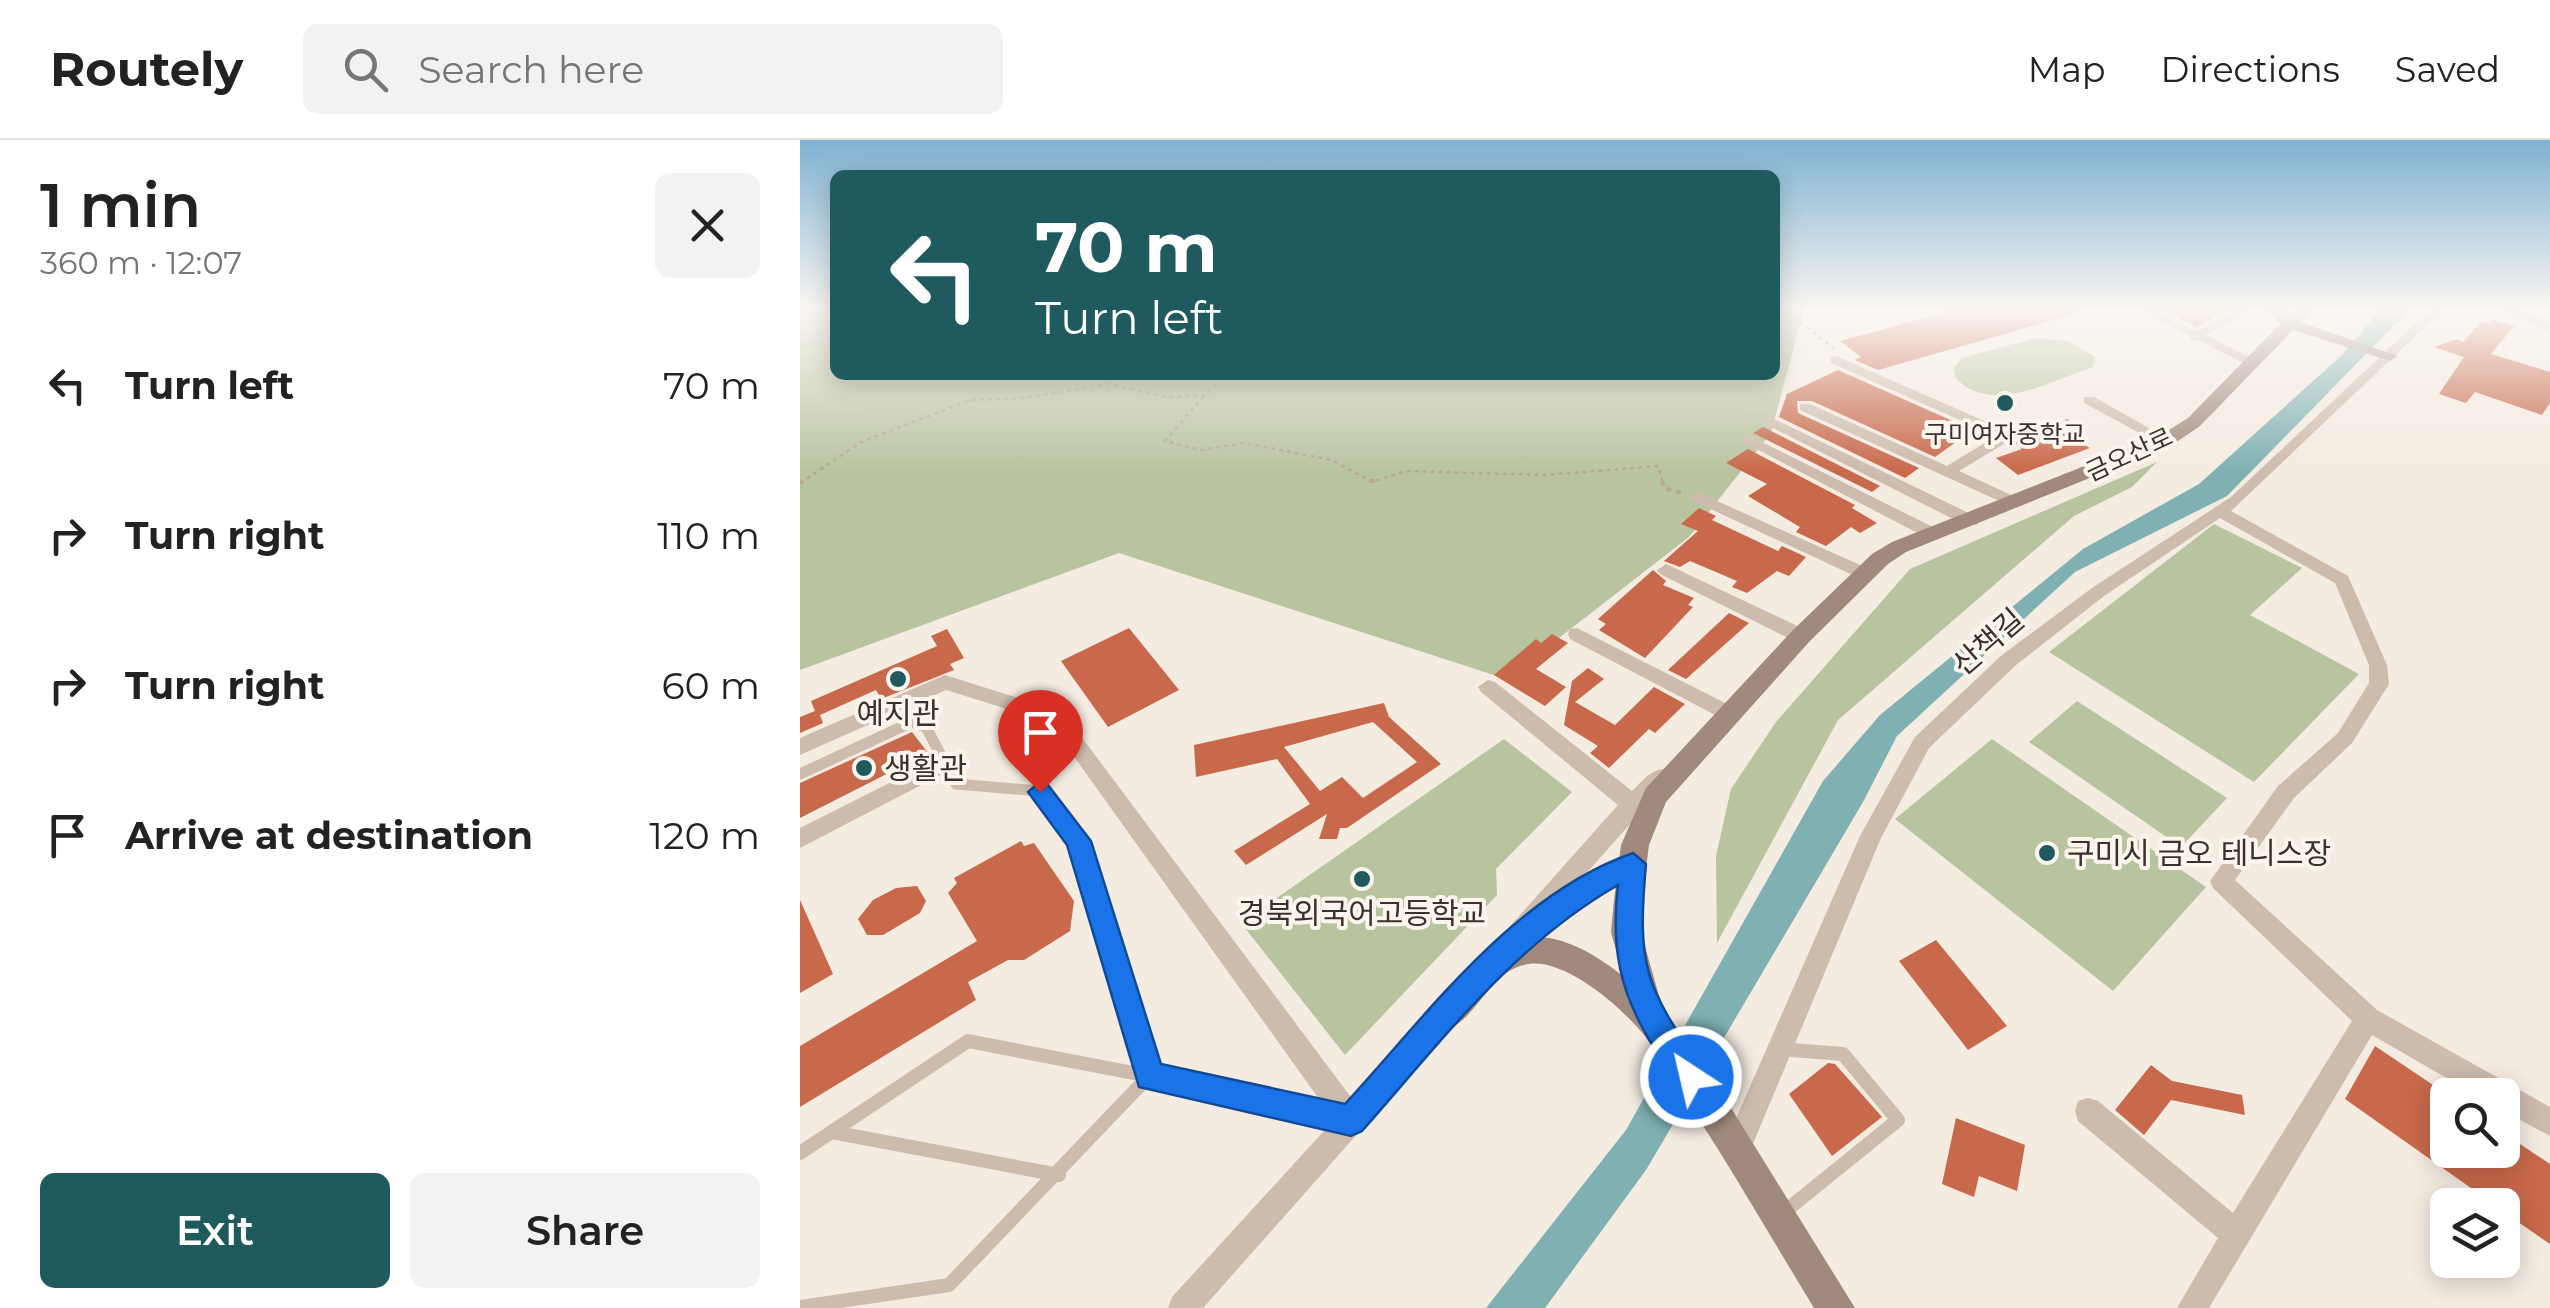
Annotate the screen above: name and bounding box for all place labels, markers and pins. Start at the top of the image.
marker: 구미여자중학교 [1994,392,2016,414]
place label: 구미여자중학교 [1924,419,2086,449]
marker: 예지관 [887,668,909,690]
pin [998,690,1083,793]
place label: 예지관 [857,695,939,732]
place label: 생활관 [884,750,967,787]
marker: 생활관 [853,757,875,779]
place label: 구미시 금오 테니스장 [2067,835,2331,872]
marker: 구미시 금오 테니스장 [2036,842,2058,864]
marker: 경북외국어고등학교 [1351,868,1373,890]
place label: 경북외국어고등학교 [1238,895,1486,932]

